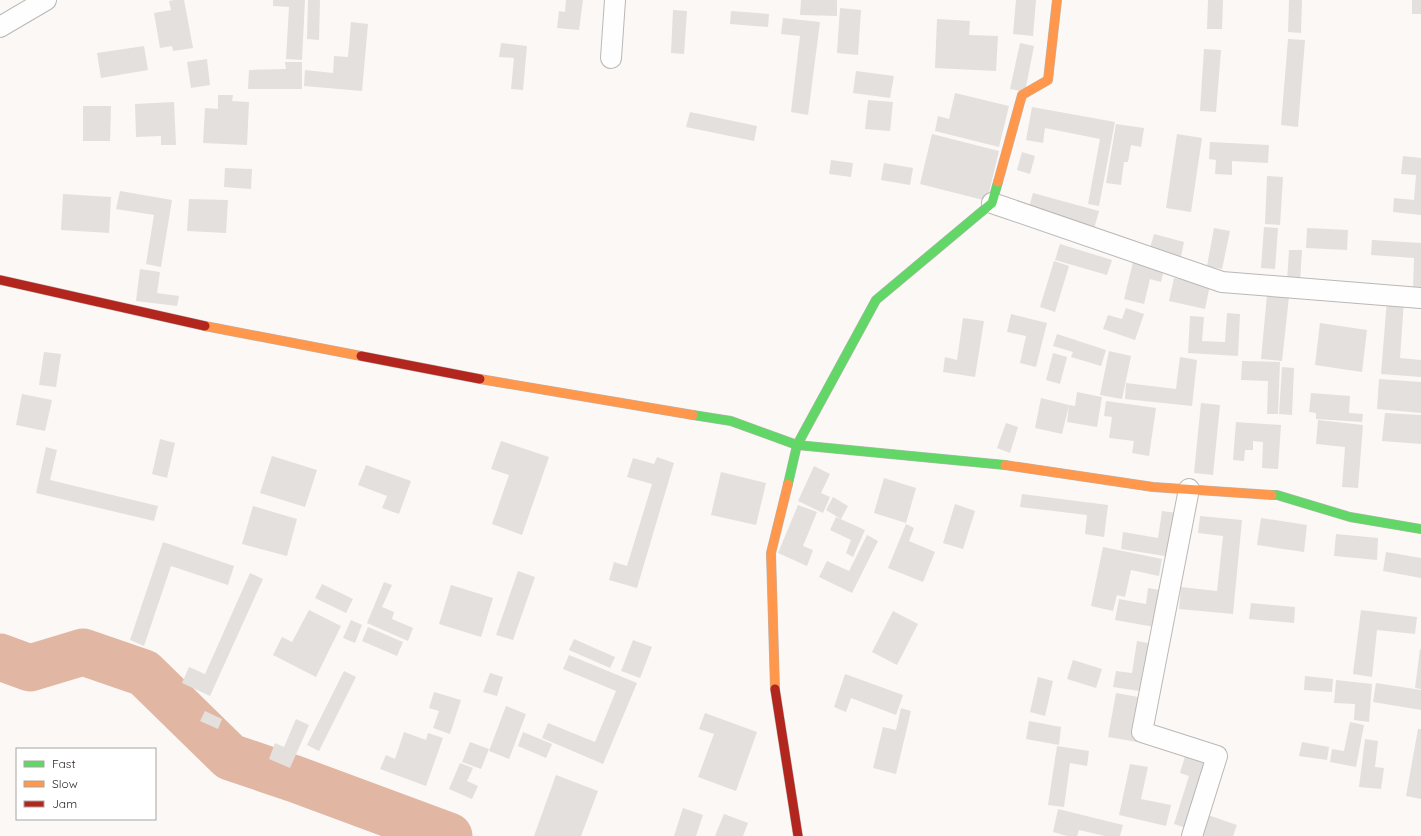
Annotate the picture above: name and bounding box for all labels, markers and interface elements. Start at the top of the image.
legend [16,748,156,820]
text: Fast [52,756,76,771]
text: Slow [52,776,78,791]
text: Jam [52,796,77,811]

